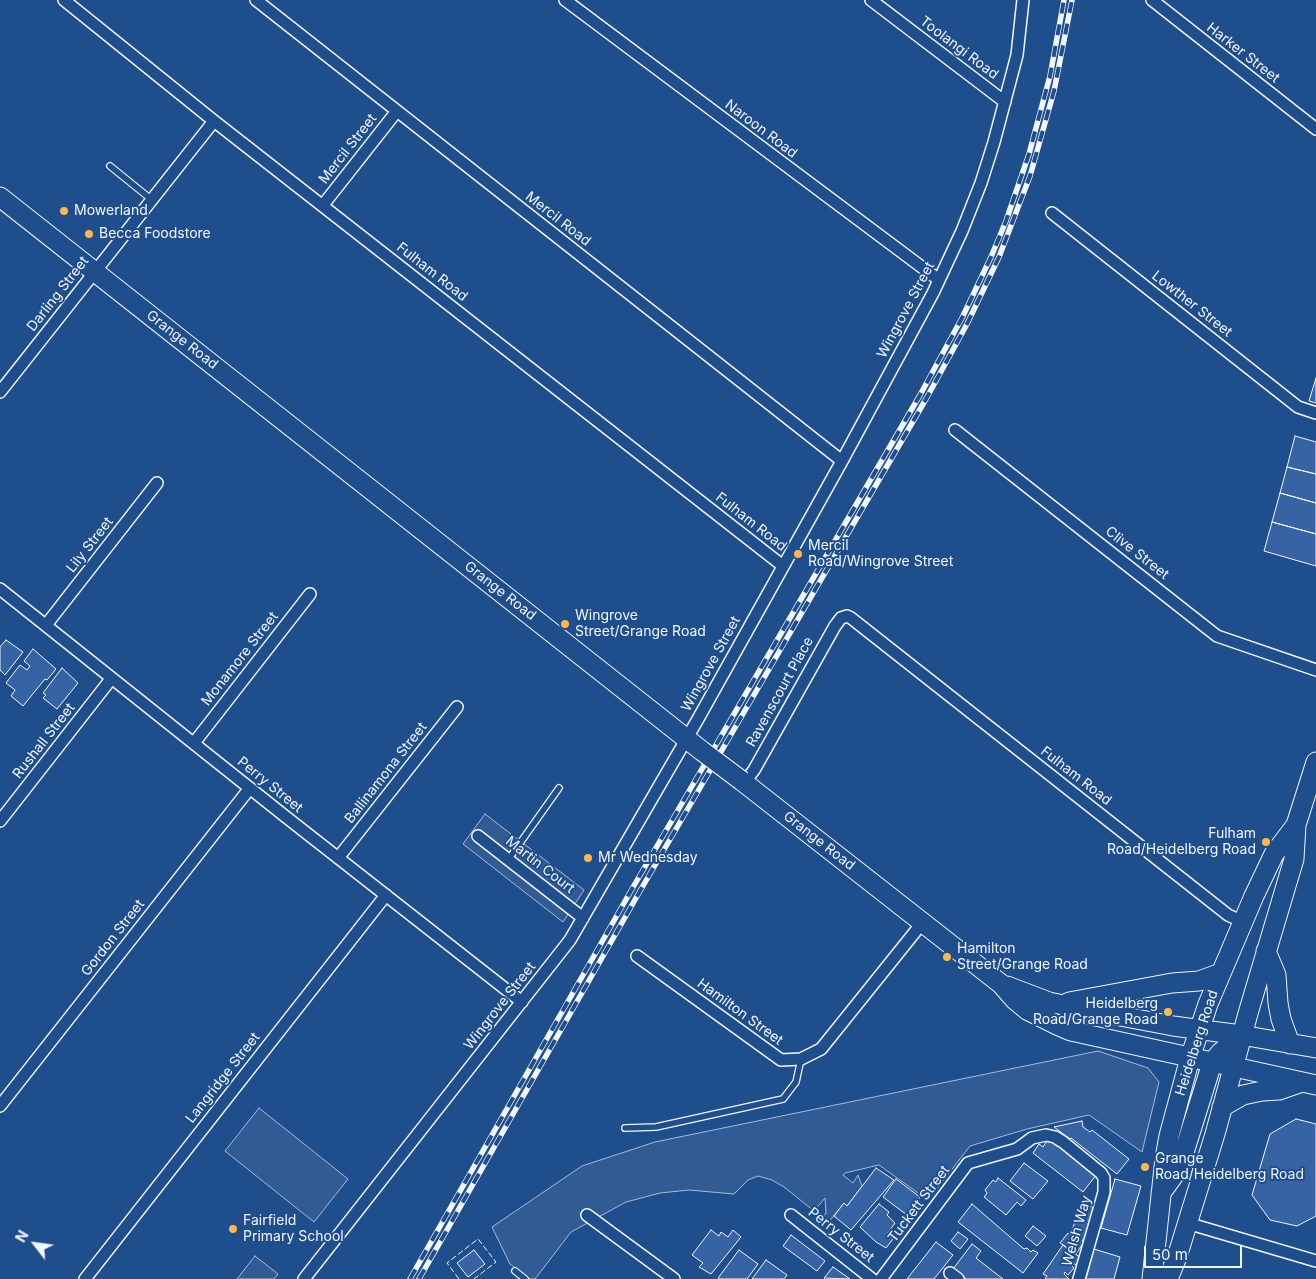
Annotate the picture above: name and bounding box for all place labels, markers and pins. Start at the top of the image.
place label: Mowerland [74,203,148,219]
marker: Mowerland [58,205,70,217]
place label: Becca Foodstore [99,226,211,242]
marker: Becca Foodstore [83,228,95,240]
place label: Mercil Road/Wingrove Street [808,538,953,570]
marker: Mercil Road/Wingrove Street [792,548,804,560]
place label: Wingrove Street/Grange Road [575,608,706,640]
marker: Wingrove Street/Grange Road [559,618,571,630]
place label: Fulham Road/Heidelberg Road [1107,826,1256,859]
marker: Fulham Road/Heidelberg Road [1260,836,1272,848]
place label: Mr Wednesday [598,850,698,866]
marker: Mr Wednesday [582,852,594,864]
place label: Hamilton Street/Grange Road [957,941,1088,974]
marker: Hamilton Street/Grange Road [941,951,953,963]
place label: Heidelberg Road/Grange Road [1033,996,1158,1028]
marker: Heidelberg Road/Grange Road [1162,1006,1174,1018]
place label: Grange Road/Heidelberg Road [1155,1151,1304,1184]
marker: Grange Road/Heidelberg Road [1139,1161,1151,1173]
place label: Fairfield Primary School [243,1213,344,1246]
marker: Fairfield Primary School [227,1223,239,1235]

